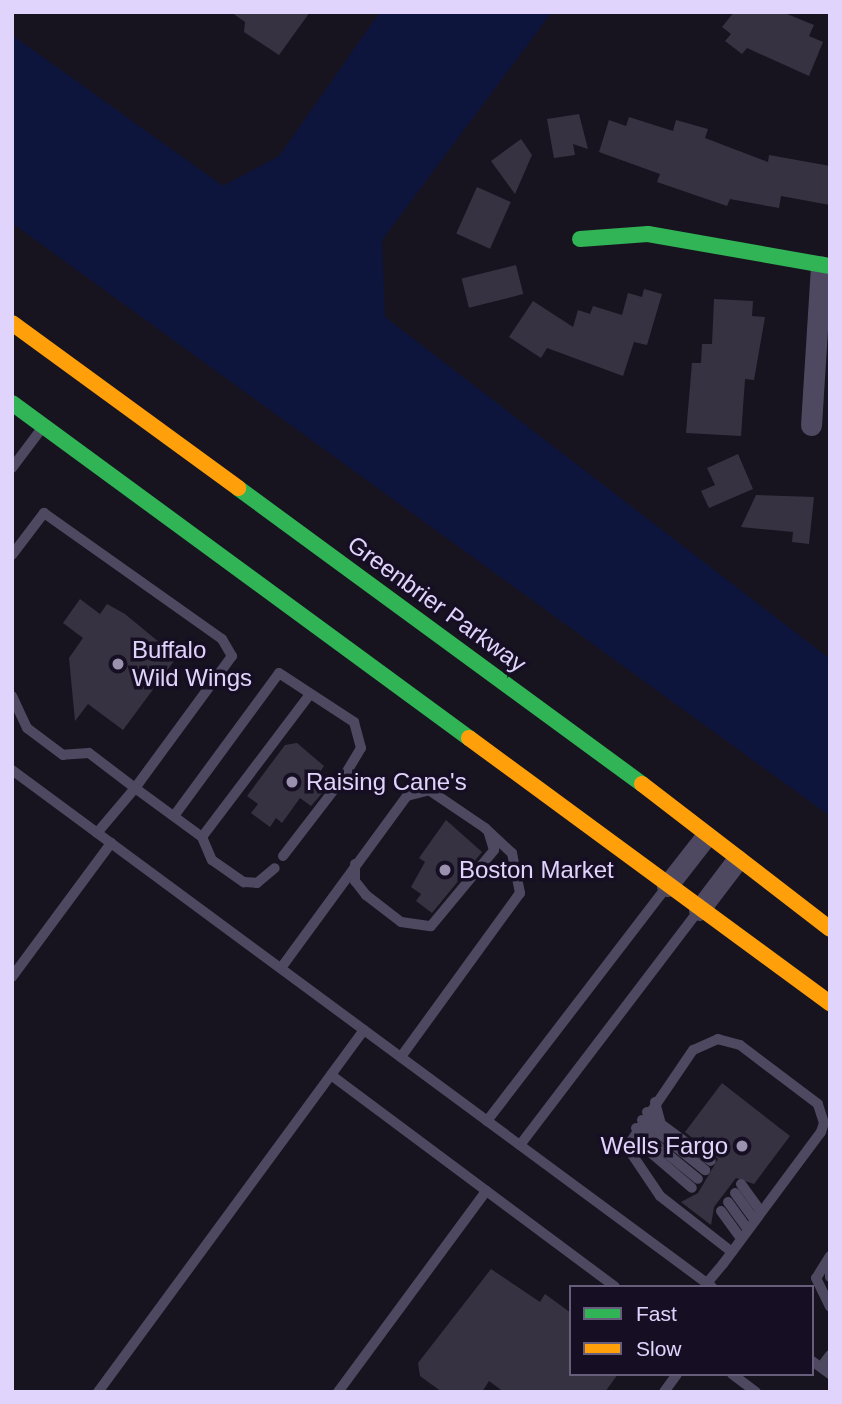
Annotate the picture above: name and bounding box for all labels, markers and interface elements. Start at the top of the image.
street label: Greenbrier Parkway [342,530,532,678]
place label: Buffalo Wild Wings [132,636,252,692]
marker: Buffalo Wild Wings [110,656,126,672]
place label: Raising Cane's [306,768,467,796]
marker: Raising Cane's [284,774,300,790]
place label: Boston Market [459,856,614,884]
marker: Boston Market [437,862,453,878]
place label: Wells Fargo [600,1132,728,1160]
marker: Wells Fargo [734,1138,750,1154]
legend [569,1285,814,1376]
text: Fast [636,1302,677,1325]
text: Slow [636,1337,682,1360]

